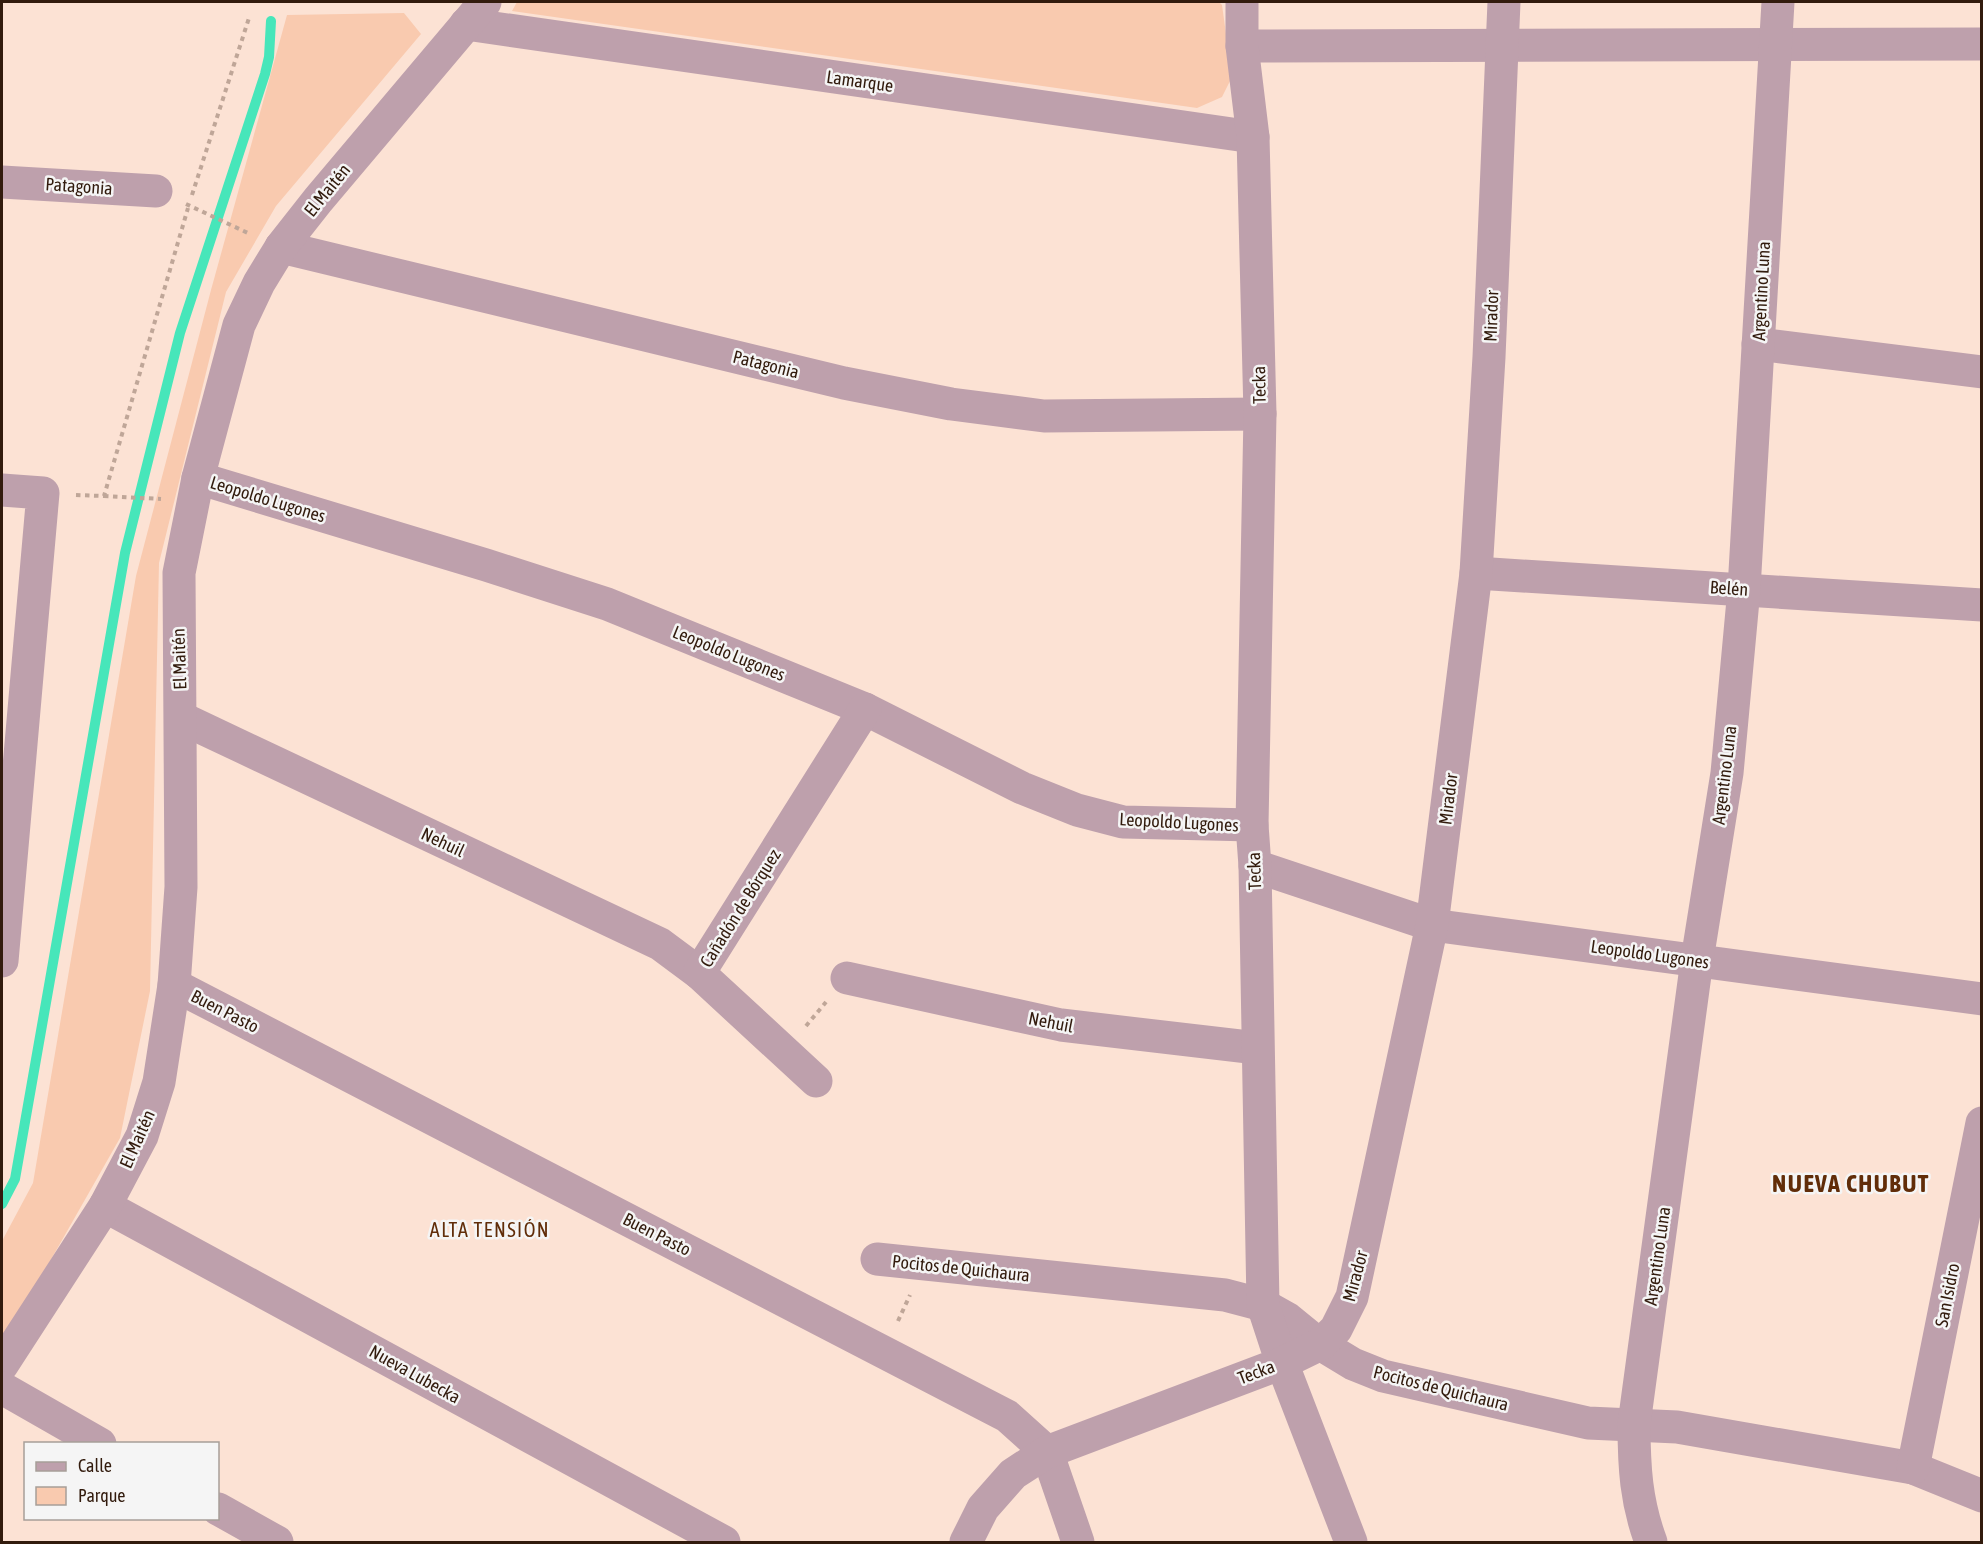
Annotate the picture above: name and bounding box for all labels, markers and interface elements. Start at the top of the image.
street label: Lamarque [825,66,895,96]
street label: El Maitén [300,160,354,220]
street label: Patagonia [45,173,113,199]
street label: Argentino Luna [1748,241,1774,341]
street label: Mirador [1480,289,1502,342]
street label: Patagonia [731,346,801,382]
street label: Tecka [1248,366,1270,404]
street label: Leopoldo Lugones [208,472,328,526]
street label: Belén [1709,576,1749,600]
street label: Leopoldo Lugones [670,621,788,685]
street label: El Maitén [167,628,191,690]
street label: Argentino Luna [1708,724,1740,826]
street label: Mirador [1434,771,1462,826]
street label: Leopoldo Lugones [1119,808,1239,836]
street label: Nehuil [418,823,468,861]
street label: Cañadón de Bórquez [695,845,785,971]
street label: Tecka [1243,852,1265,890]
street label: Leopoldo Lugones [1589,935,1711,973]
street label: Buen Pasto [188,985,262,1037]
street label: Nehuil [1027,1007,1075,1037]
street label: El Maitén [115,1107,159,1171]
district label: NUEVA CHUBUT [1772,1170,1930,1197]
street label: Argentino Luna [1640,1205,1674,1307]
street label: Buen Pasto [620,1208,694,1260]
district label: ALTA TENSIÓN [430,1218,550,1241]
street label: Mirador [1338,1248,1372,1304]
street label: Pocitos de Quichaura [891,1250,1031,1286]
street label: San Isidro [1931,1261,1963,1329]
street label: Nueva Lubecka [366,1340,464,1408]
street label: Tecka [1235,1355,1277,1389]
street label: Pocitos de Quichaura [1371,1361,1511,1415]
legend [24,1442,219,1520]
text: Calle [78,1455,112,1476]
text: Parque [78,1485,126,1506]

